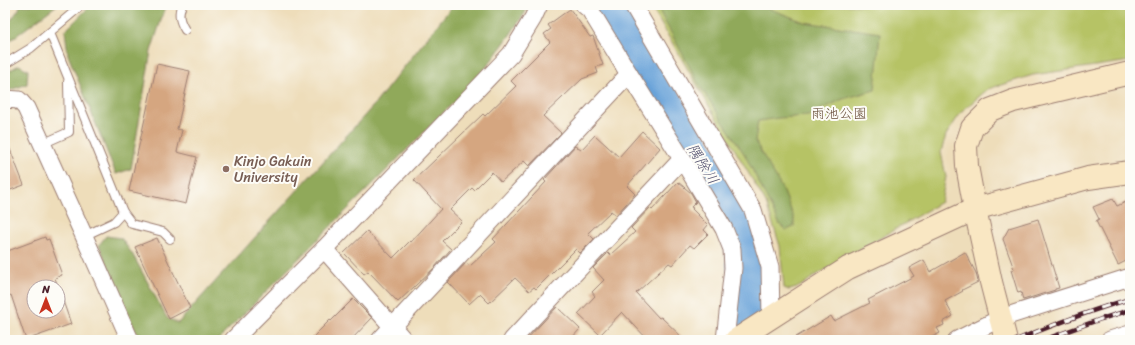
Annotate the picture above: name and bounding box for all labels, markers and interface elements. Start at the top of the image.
park label: 雨池公園 [811,101,867,126]
water label: 隅除川 [680,138,726,190]
place label: Kinjo Gakuin University [234,149,312,190]
marker: Kinjo Gakuin University [221,164,231,174]
north arrow [26,279,66,319]
text: N [41,280,50,299]

